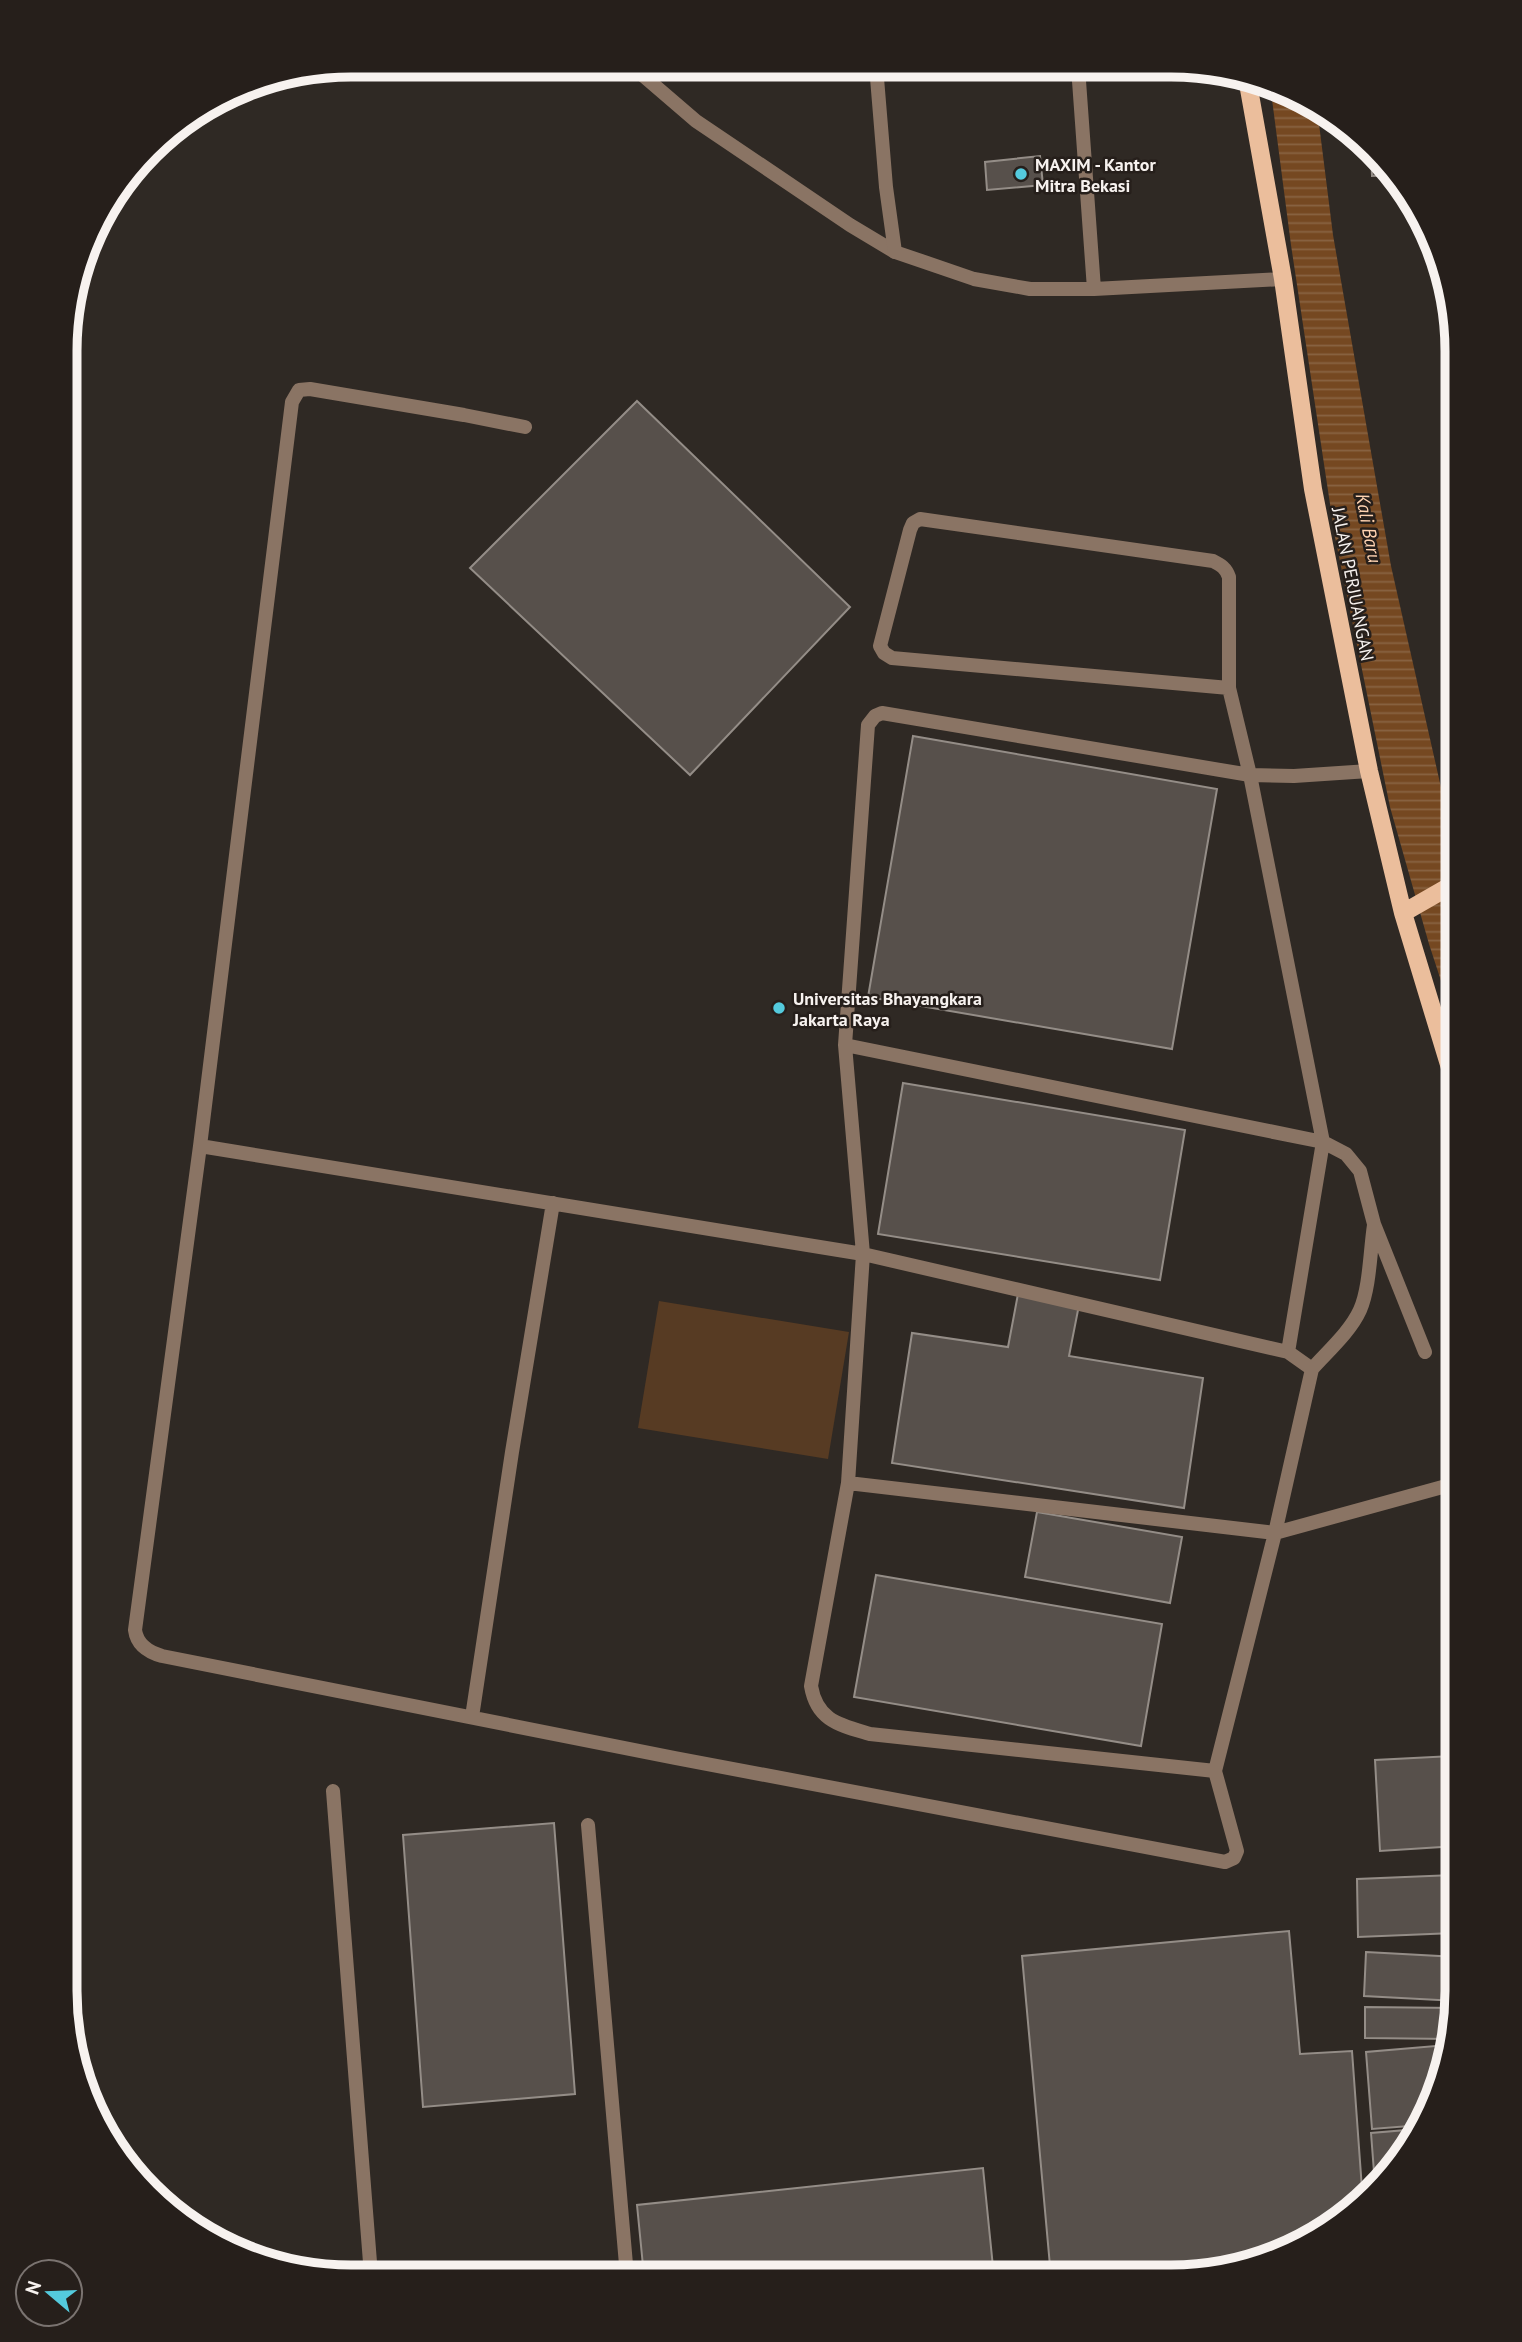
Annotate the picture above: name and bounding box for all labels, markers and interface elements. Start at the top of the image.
place label: MAXIM - Kantor Mitra Bekasi [1035,153,1156,197]
marker: MAXIM - Kantor Mitra Bekasi [1013,166,1029,182]
water label: Kali Baru [1350,491,1388,565]
street label: JALAN PERJUANGAN [1327,504,1379,663]
place label: Universitas Bhayangkara Jakarta Raya [792,987,982,1031]
marker: Universitas Bhayangkara Jakarta Raya [771,1000,787,1016]
north arrow [14,2258,84,2328]
text: N [20,2278,46,2297]

